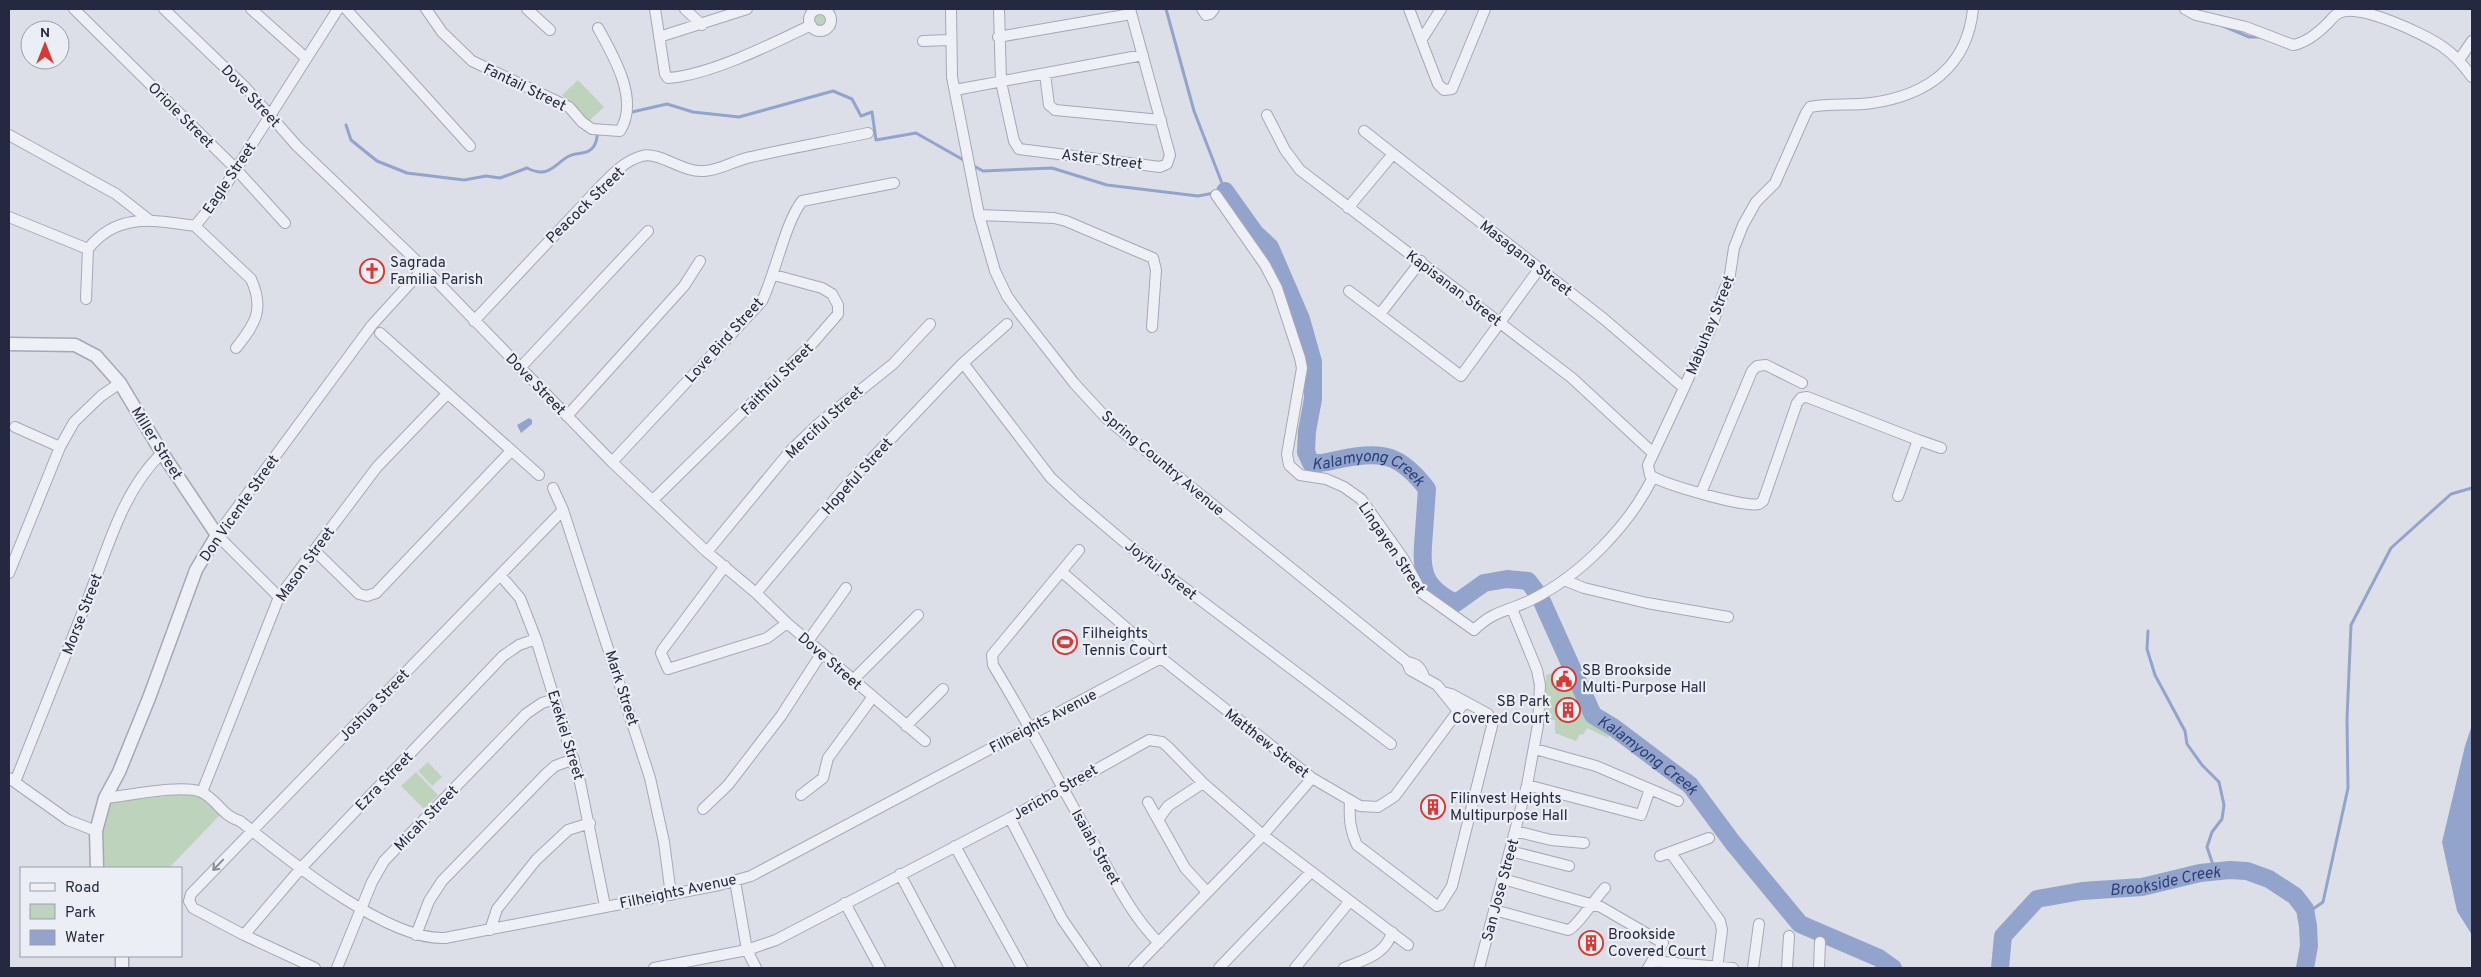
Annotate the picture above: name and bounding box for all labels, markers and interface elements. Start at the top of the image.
north arrow [20,20,70,70]
text: N [40,25,50,42]
street label: Fantail Street [480,60,569,117]
street label: Dove Street [216,62,284,132]
street label: Oriole Street [143,79,217,153]
street label: Eagle Street [199,139,261,218]
street label: Aster Street [1060,146,1143,175]
street label: Peacock Street [543,164,629,248]
street label: Masagana Street [1475,217,1575,301]
street label: Kapisanan Street [1402,247,1505,331]
place label: Sagrada Familia Parish [390,254,483,290]
church icon: Sagrada Familia Parish [359,258,385,284]
street label: Mabuhay Street [1683,273,1740,378]
street label: Love Bird Street [682,294,768,388]
street label: Faithful Street [738,340,818,420]
street label: Dove Street [501,350,569,420]
street label: Merciful Street [782,382,868,464]
street label: Miller Street [126,404,186,484]
street label: Spring Country Avenue [1097,407,1227,521]
street label: Hopeful Street [819,435,898,519]
water label: Kalamyong Creek [1312,447,1429,492]
street label: Don Vicente Street [196,452,284,566]
street label: Lingayen Street [1353,499,1428,598]
street label: Mason Street [273,524,340,606]
street label: Joyful Street [1120,537,1200,605]
street label: Morse Street [59,571,108,658]
place label: Filheights Tennis Court [1082,625,1168,661]
street label: Dove Street [793,629,865,695]
sports icon: Filheights Tennis Court [1052,629,1078,655]
street label: Mark Street [599,648,642,729]
place label: SB Brookside Multi-Purpose Hall [1582,662,1706,698]
street label: Joshua Street [336,666,414,746]
public building icon: SB Brookside Multi-Purpose Hall [1551,666,1577,692]
street label: Filheights Avenue [987,686,1101,759]
street label: Exekiel Street [542,688,587,783]
place label: SB Park Covered Court [1452,693,1550,729]
building icon: SB Park Covered Court [1555,697,1581,723]
street label: Matthew Street [1220,705,1312,783]
water label: Kalamyong Creek [1593,712,1702,800]
street label: Ezra Street [352,749,418,816]
street label: Jericho Street [1010,761,1102,825]
street label: Micah Street [391,782,463,856]
place label: Filinvest Heights Multipurpose Hall [1450,790,1568,826]
building icon: Filinvest Heights Multipurpose Hall [1420,794,1446,820]
street label: Isaiah Street [1066,807,1123,889]
street label: San Jose Street [1479,837,1524,944]
one-way arrow [212,859,224,871]
water label: Brookside Creek [2109,863,2222,901]
legend [20,867,182,957]
street label: Filheights Avenue [618,871,739,914]
text: Road [65,879,100,898]
text: Park [65,904,96,923]
place label: Brookside Covered Court [1608,926,1706,962]
text: Water [65,929,105,948]
building icon: Brookside Covered Court [1578,930,1604,956]

